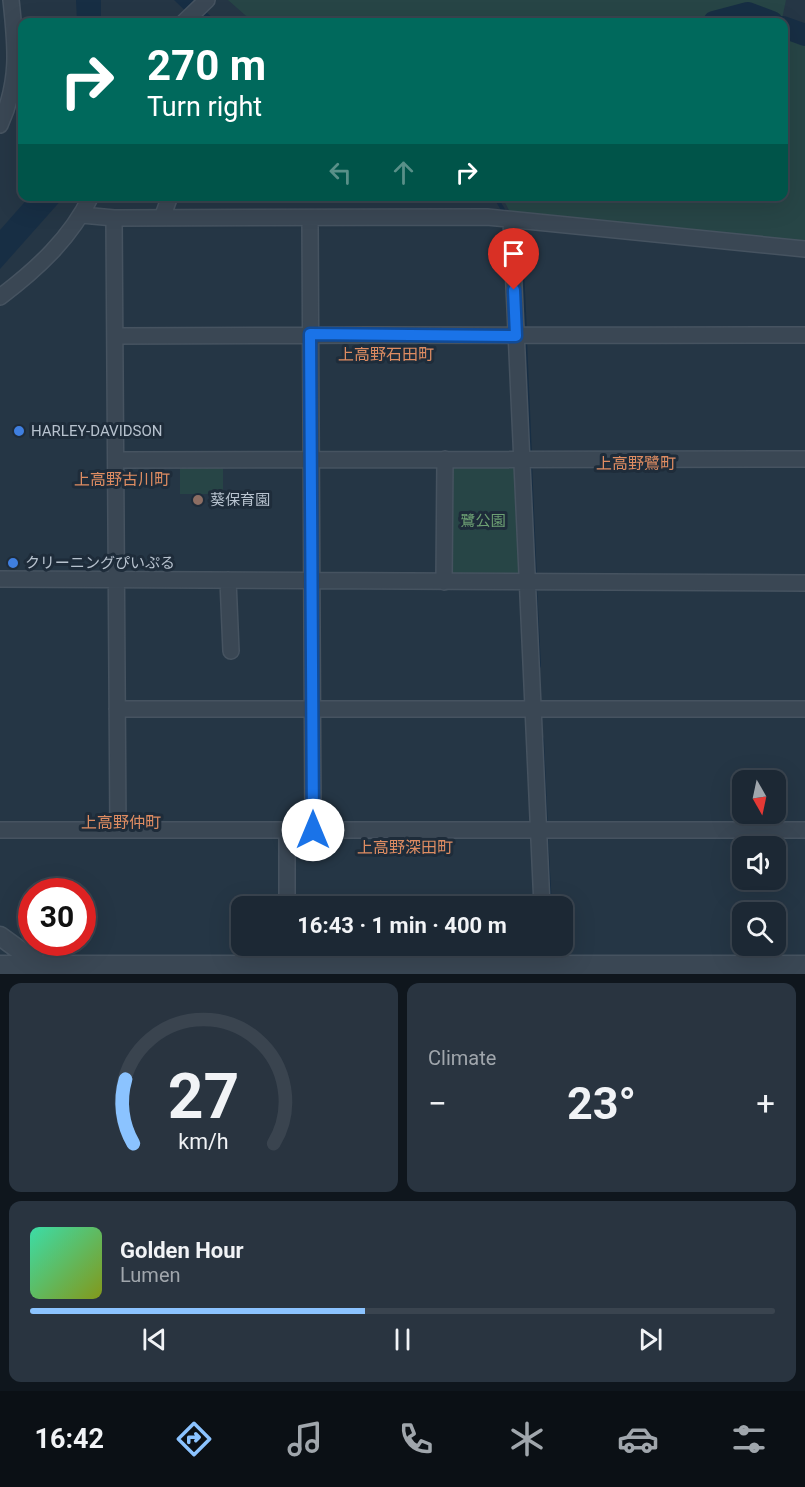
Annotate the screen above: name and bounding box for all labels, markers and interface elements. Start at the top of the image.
text: 270 m [147,41,266,90]
icon: right [48,42,126,120]
text: Turn right [147,91,262,123]
icon: left [324,156,357,189]
icon: ahead [387,156,420,189]
icon: right [450,156,483,189]
pin [488,228,539,290]
icon: arrive [497,237,530,270]
district label: 上高野石田町 [338,345,434,364]
place label: HARLEY-DAVIDSON [31,422,162,440]
marker: HARLEY-DAVIDSON [12,424,26,438]
district label: 上高野鷺町 [596,454,676,473]
district label: 上高野古川町 [74,470,170,489]
place label: 葵保育園 [210,491,270,509]
marker: 葵保育園 [191,493,205,507]
park label: 鷺公園 [460,512,506,530]
place label: クリーニングぴいぷる [25,554,175,572]
marker: クリーニングぴいぷる [6,556,20,570]
north arrow [732,770,786,824]
map controls [732,770,786,956]
position arrow [281,798,345,862]
district label: 上高野仲町 [81,813,161,832]
button: sound [732,836,786,890]
district label: 上高野深田町 [357,838,453,857]
speed limit sign: 30 [18,878,96,956]
button: search [732,902,786,956]
text: 16:43 · 1 min · 400 m [297,913,507,938]
text: Climate [428,1046,496,1070]
text: 27 [168,1060,239,1133]
text: 23° [567,1077,636,1130]
text: − [428,1084,447,1123]
text: + [756,1084,775,1123]
text: km/h [178,1130,229,1155]
text: Golden Hour [120,1238,244,1263]
text: Lumen [120,1263,181,1287]
icon: previous [138,1323,171,1356]
icon: pause [386,1323,419,1356]
icon: next [634,1323,667,1356]
icon: directions [173,1418,215,1460]
icon: music [284,1418,326,1460]
icon: phone [395,1418,437,1460]
icon: climate [506,1418,548,1460]
icon: car [617,1418,659,1460]
icon: filters [728,1418,770,1460]
text: 16:42 [35,1423,104,1455]

